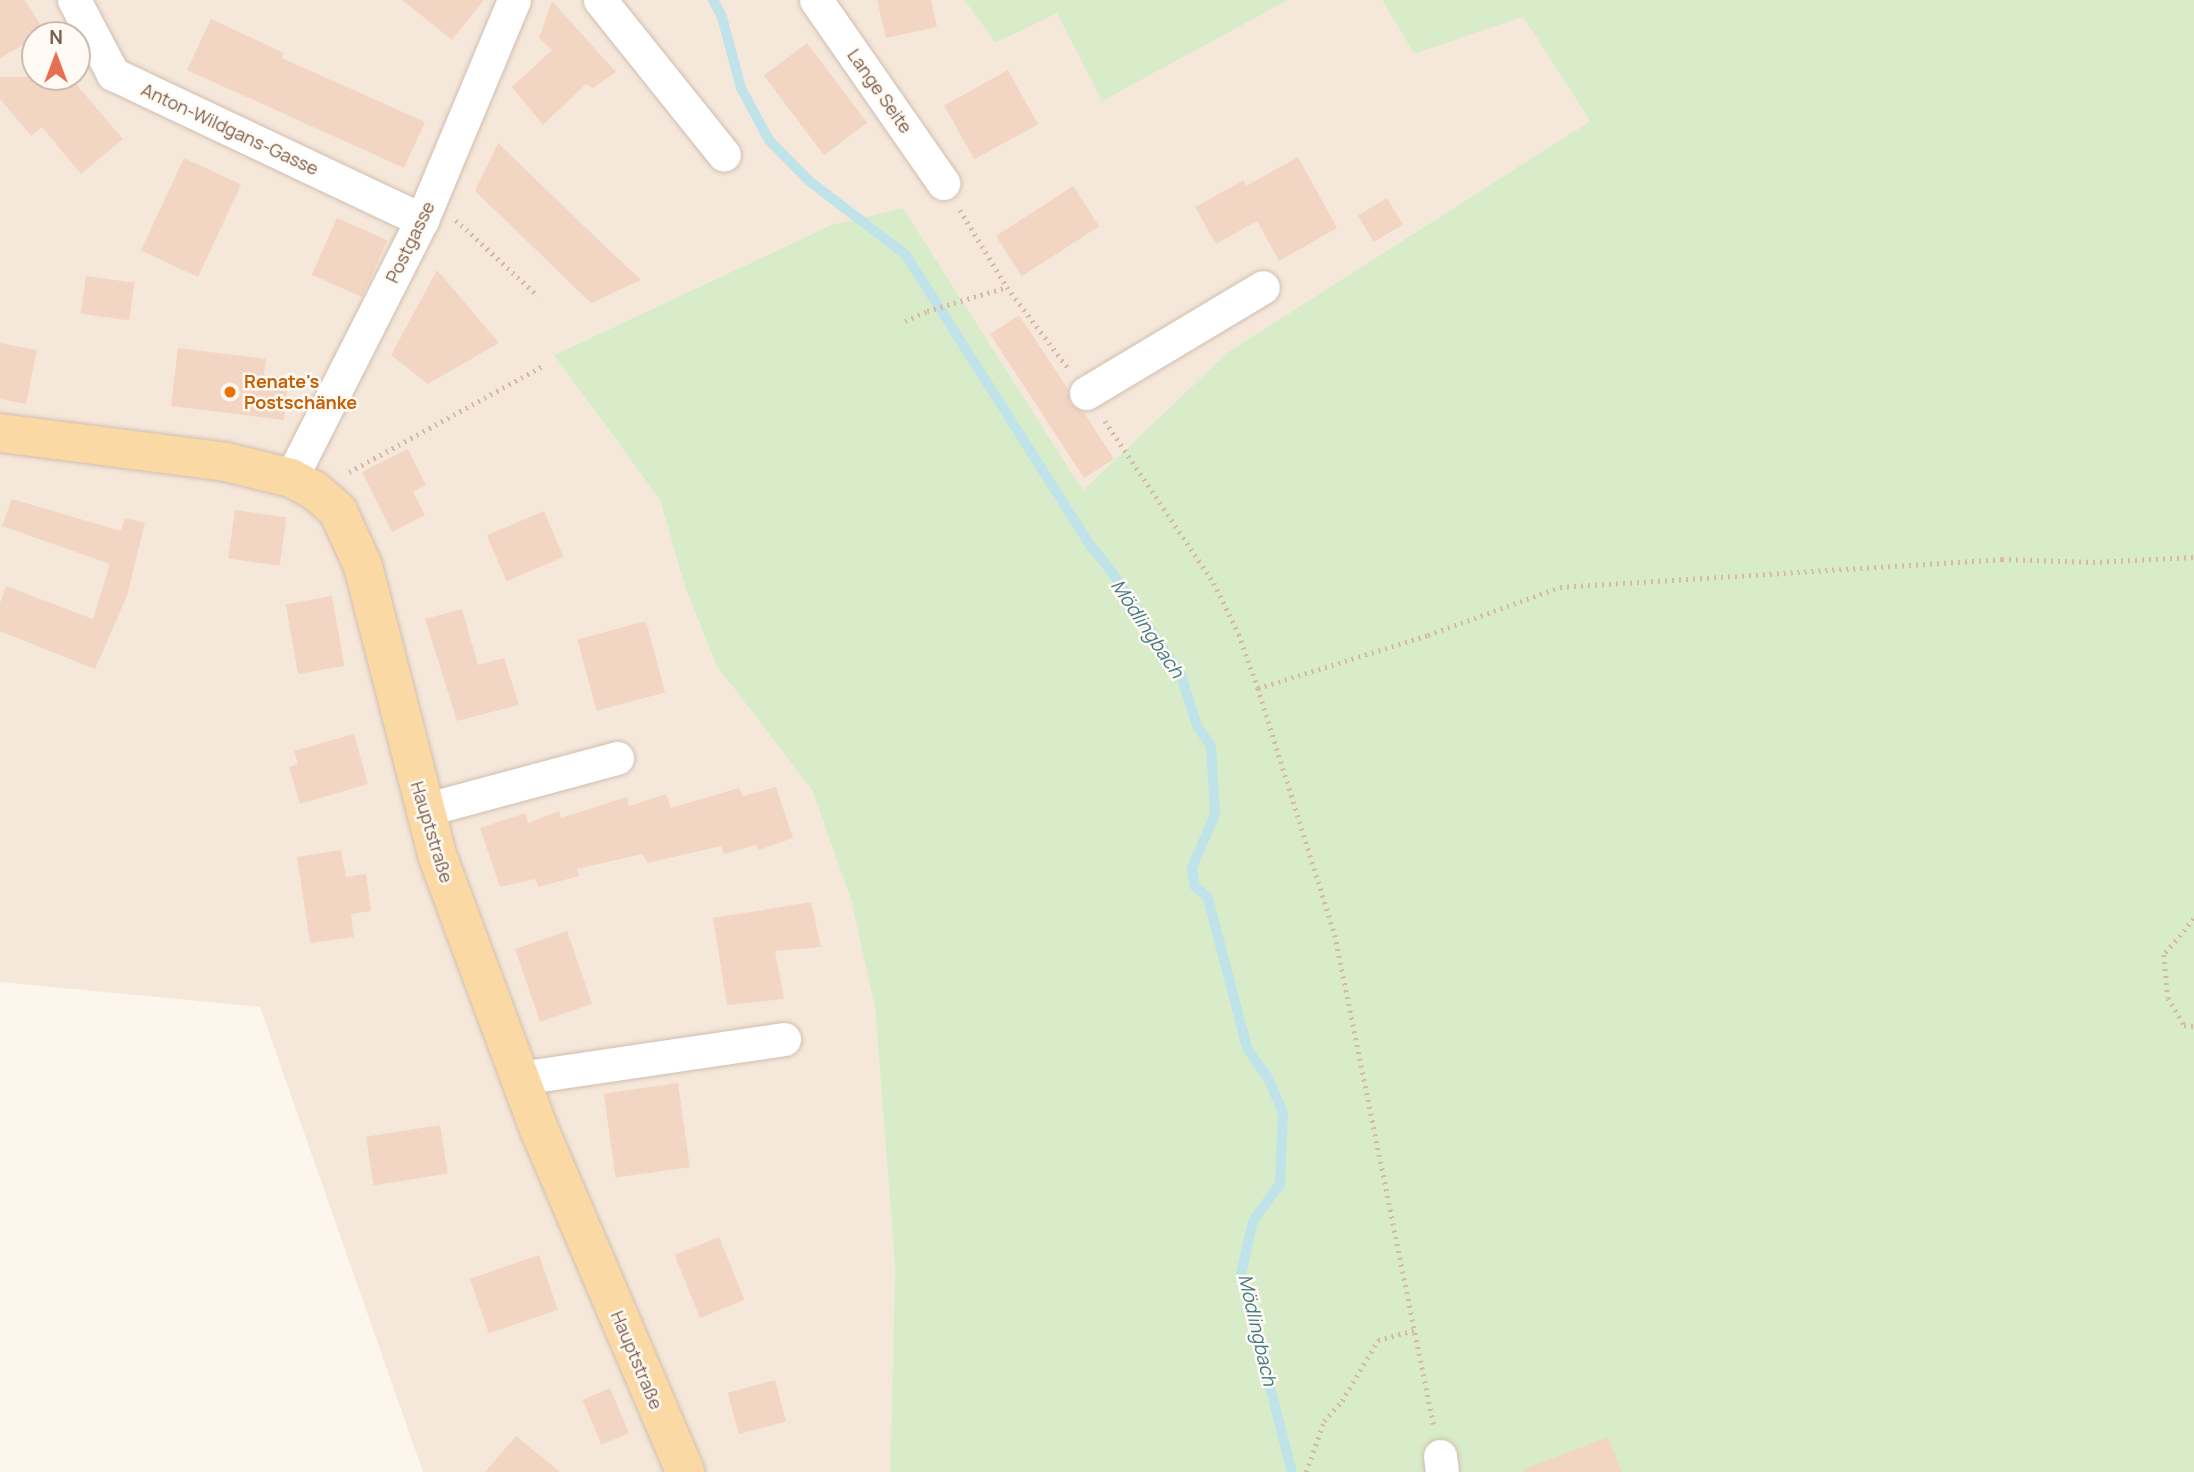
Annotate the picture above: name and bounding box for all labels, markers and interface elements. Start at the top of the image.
north arrow [21,21,91,91]
text: N [49,24,63,50]
street label: Lange Seite [843,45,917,137]
street label: Anton-Wildgans-Gasse [138,78,322,180]
street label: Postgasse [381,198,439,286]
place label: Renate's Postschänke [244,371,357,414]
marker: Renate's Postschänke [222,384,238,400]
water label: Mödlingbach [1106,576,1188,682]
street label: Hauptstraße [406,779,458,885]
water label: Mödlingbach [1233,1272,1281,1388]
street label: Hauptstraße [607,1307,667,1413]

